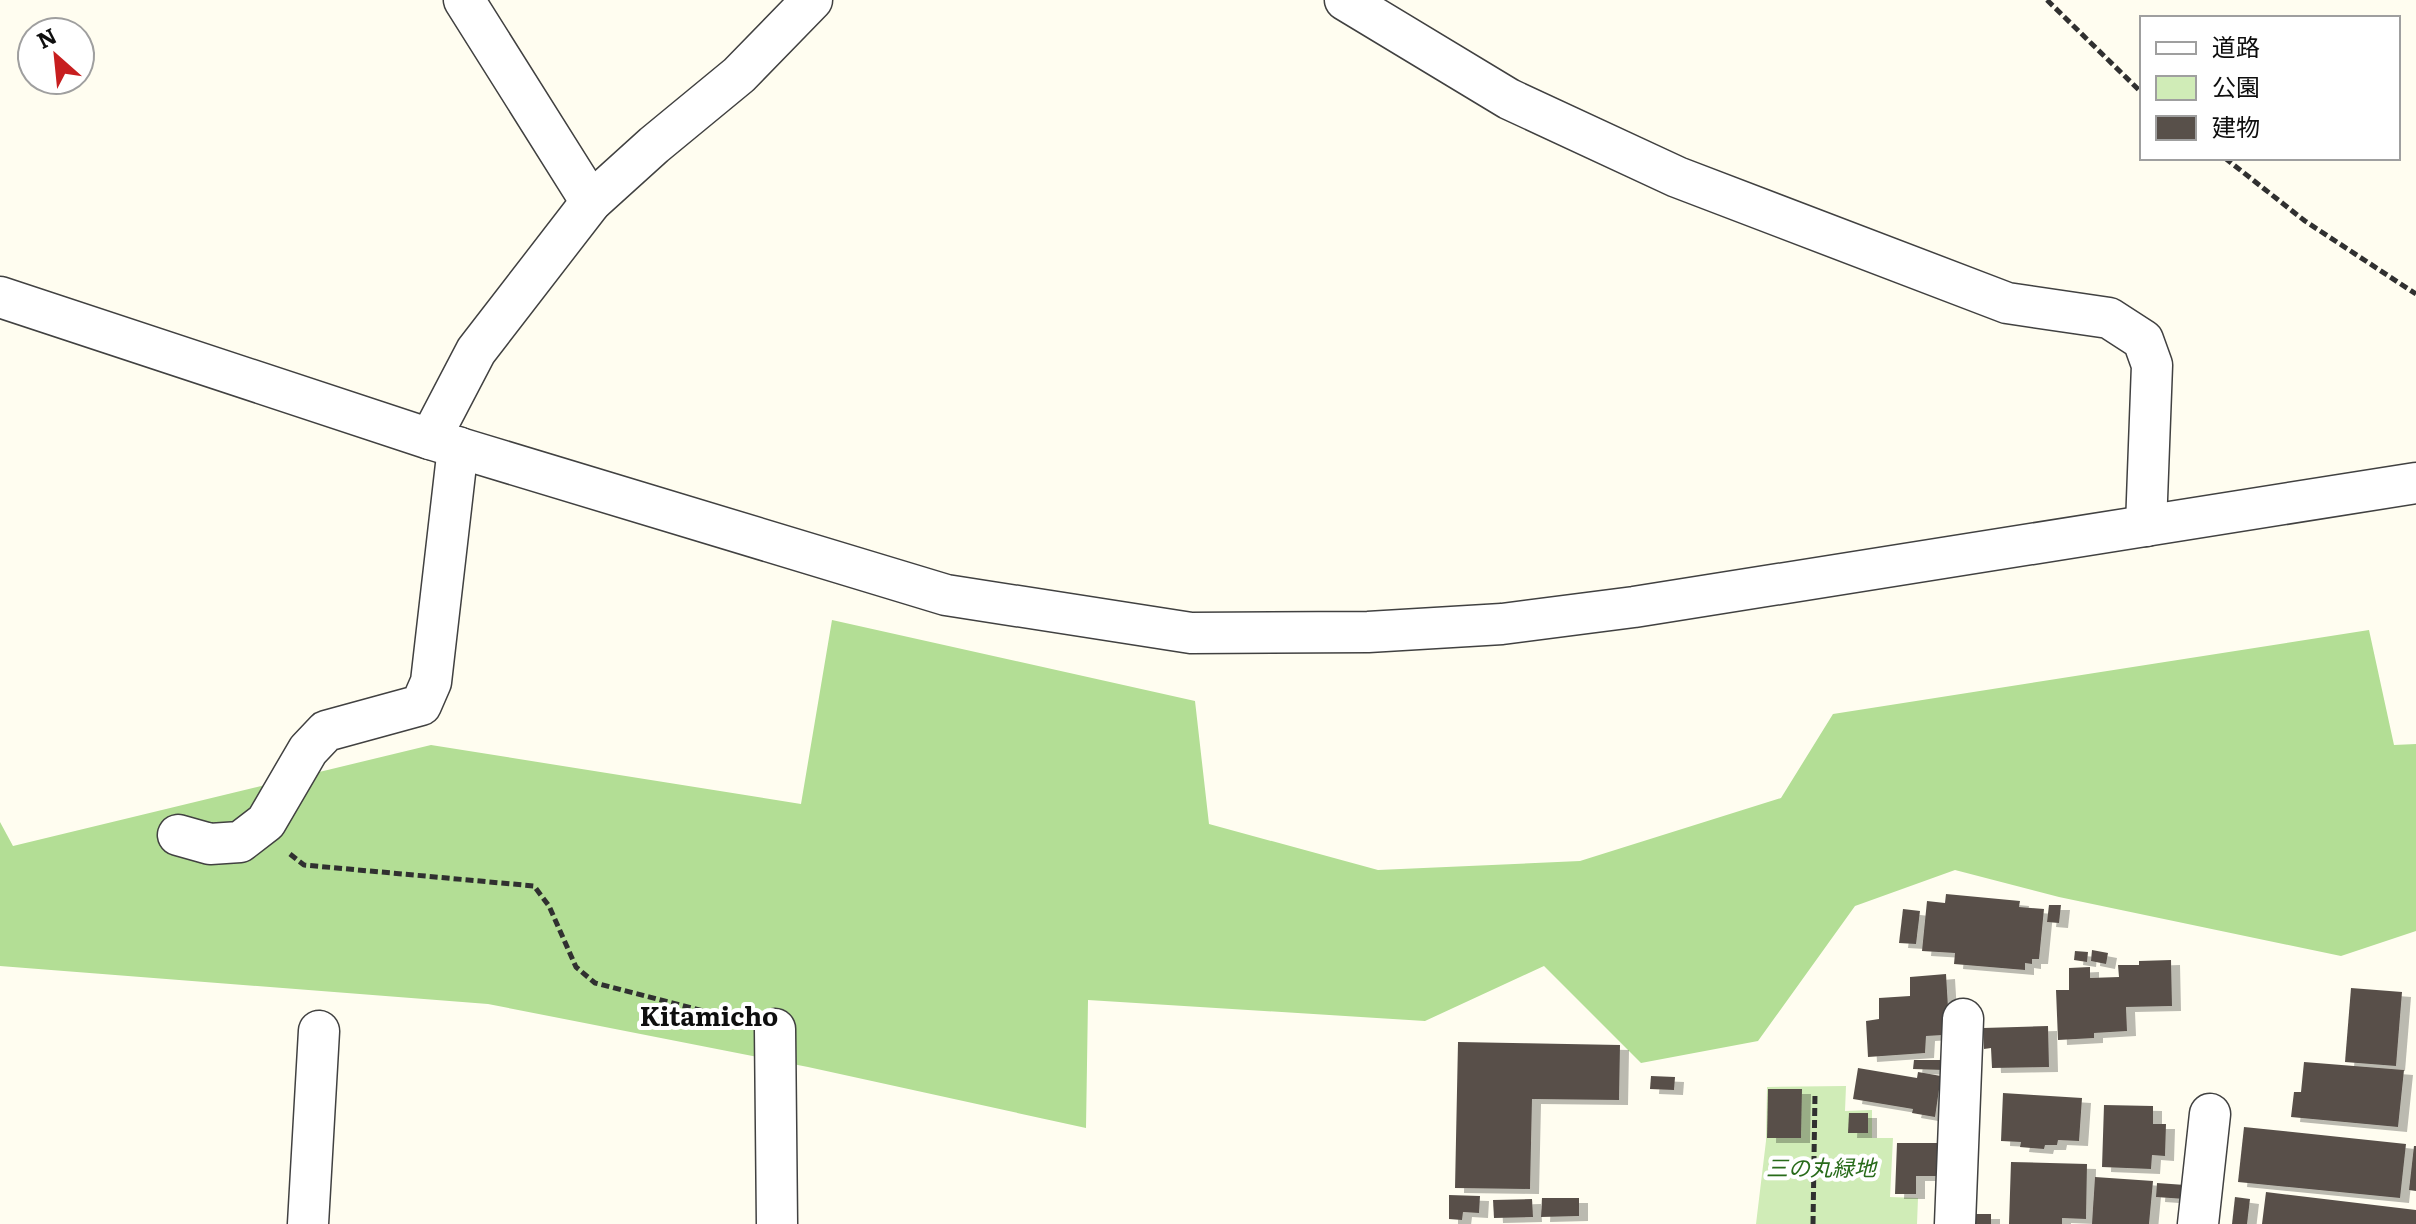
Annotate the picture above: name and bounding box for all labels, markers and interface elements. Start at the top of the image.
north arrow [16,16,96,96]
legend [2140,16,2400,160]
text: N [31,18,62,56]
text: 道路 [2212,28,2260,63]
text: 公園 [2212,68,2260,103]
text: 建物 [2212,108,2260,143]
district label: Kitamicho [640,995,778,1034]
park label: 三の丸緑地 [1766,1150,1878,1183]

